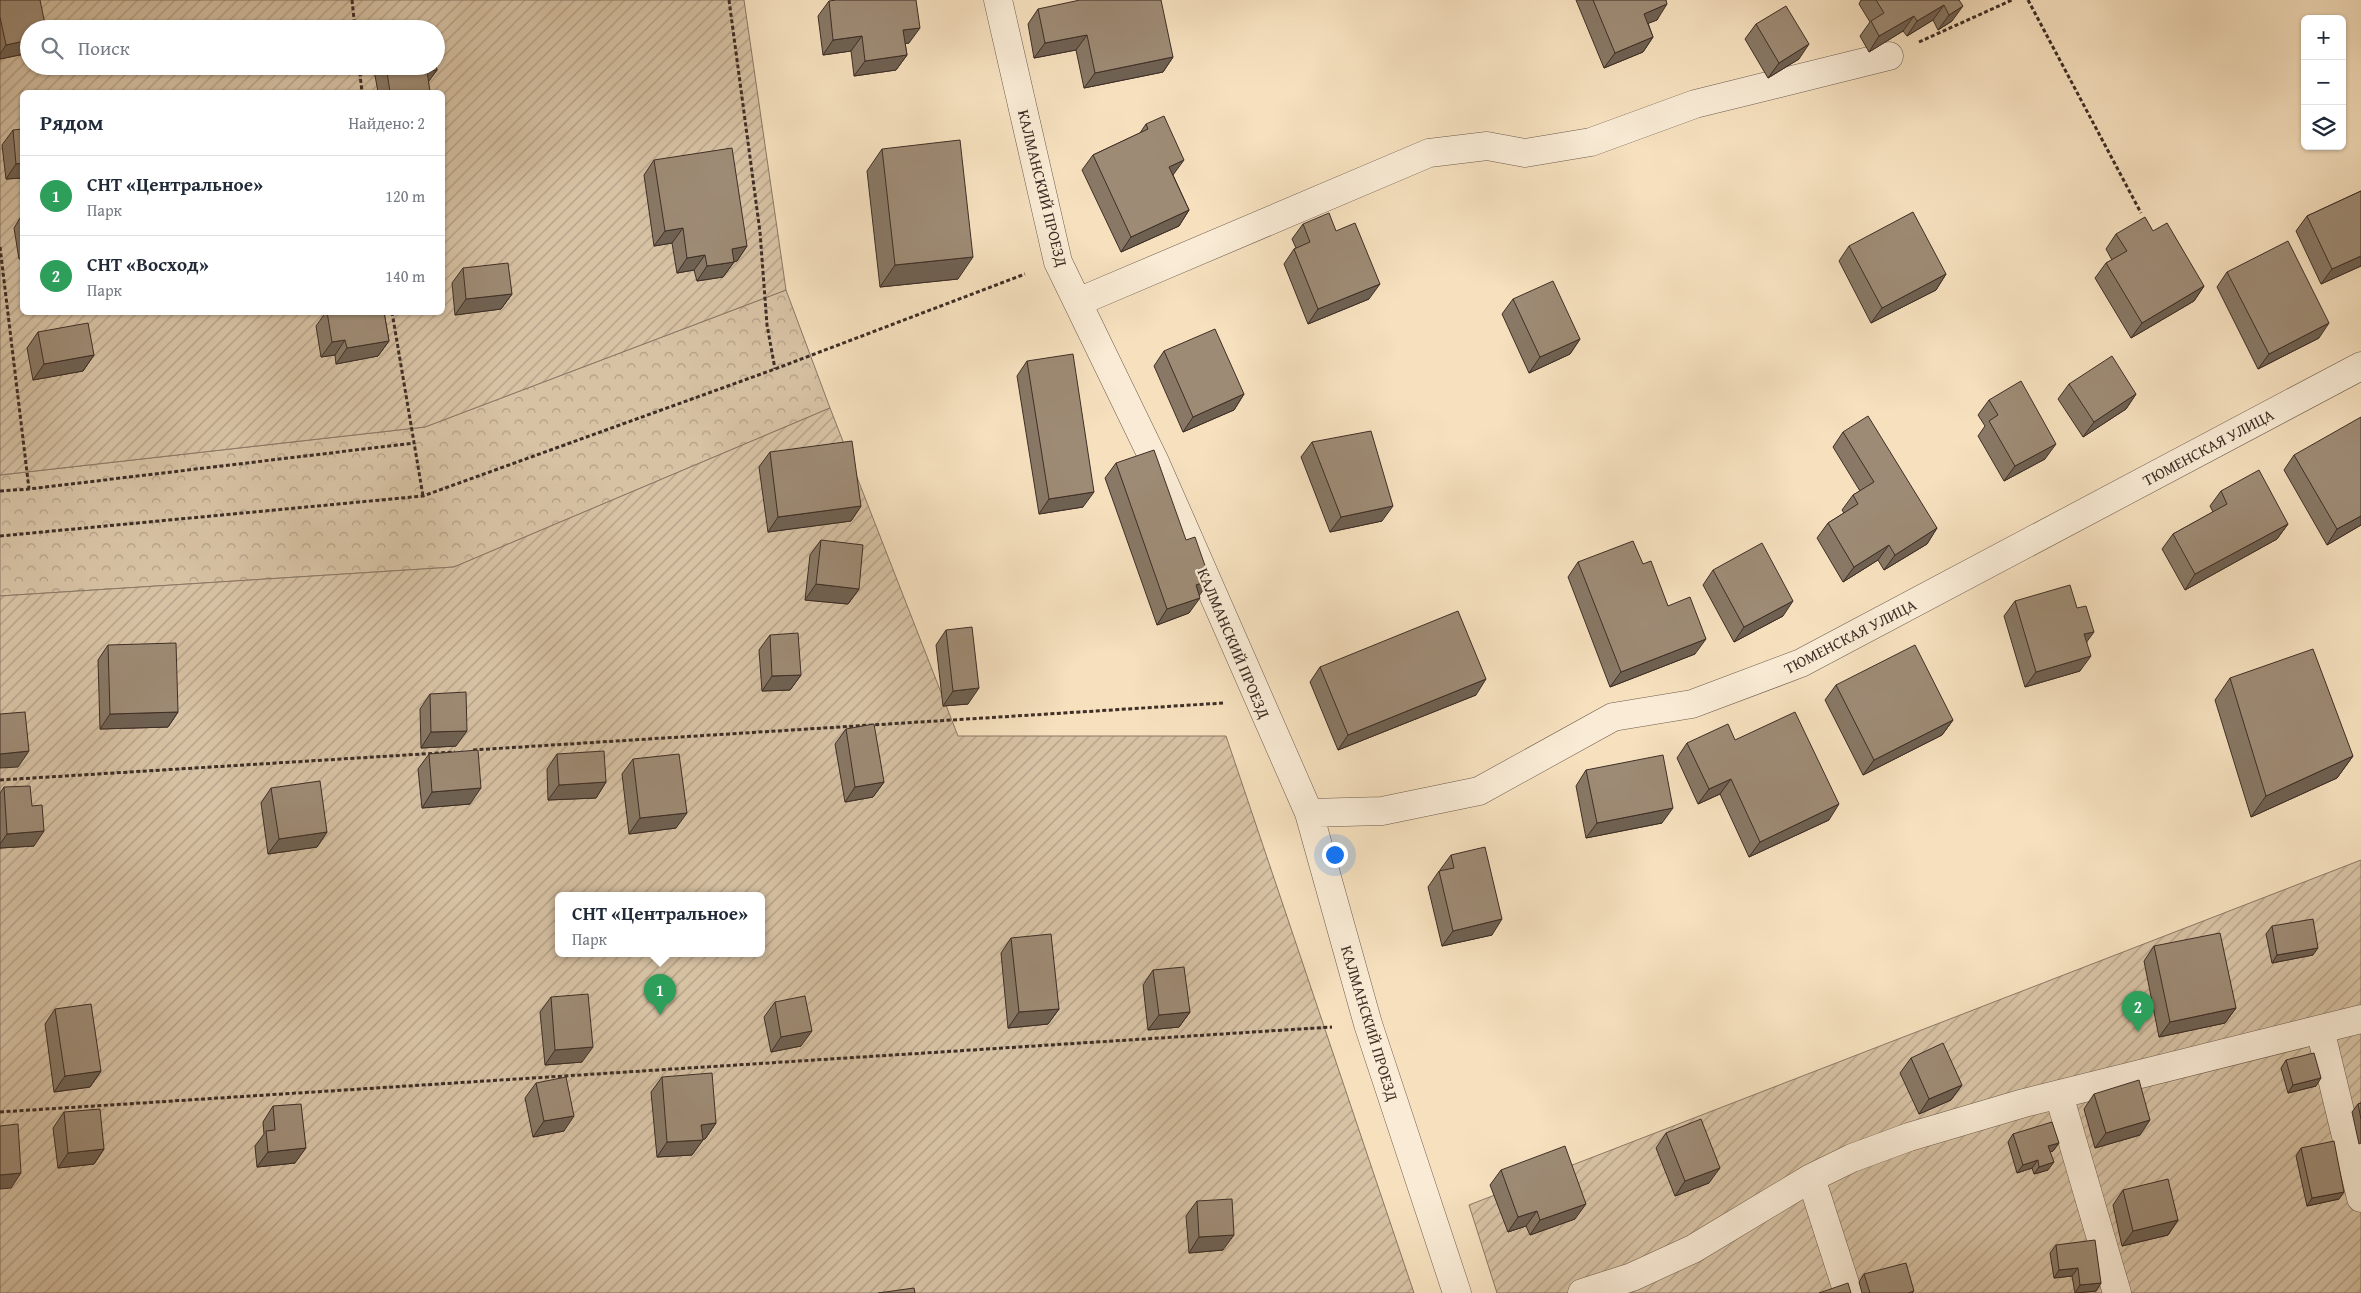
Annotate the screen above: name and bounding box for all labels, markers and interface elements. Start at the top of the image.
map controls [2301,15,2346,150]
button: + [2301,15,2346,60]
search box [20,20,445,75]
icon: search [38,34,66,62]
text: Поиск [78,34,130,62]
button: − [2301,60,2346,105]
button: layers [2301,105,2346,150]
text: Рядом [40,107,103,138]
street label: КАЛМАНСКИЙ ПРОЕЗД [1012,107,1074,269]
text: Найдено: 2 [348,111,425,135]
text: СНТ «Центральное» [87,170,263,198]
text: 1 [52,184,60,208]
text: 120 m [385,184,425,208]
text: Парк [87,198,122,222]
text: СНТ «Восход» [87,250,209,278]
text: 2 [52,264,60,288]
text: 140 m [385,264,425,288]
text: Парк [87,278,122,302]
street label: ТЮМЕНСКАЯ УЛИЦА [2138,402,2278,492]
street label: КАЛМАНСКИЙ ПРОЕЗД [1191,564,1277,722]
street label: ТЮМЕНСКАЯ УЛИЦА [1780,592,1921,680]
your location [1322,842,1348,868]
popup [555,892,765,957]
text: СНТ «Центральное» [572,899,748,927]
text: Парк [572,927,607,951]
street label: КАЛМАНСКИЙ ПРОЕЗД [1335,942,1405,1104]
pin: 1 [644,974,676,1015]
pin: 2 [2122,991,2154,1032]

